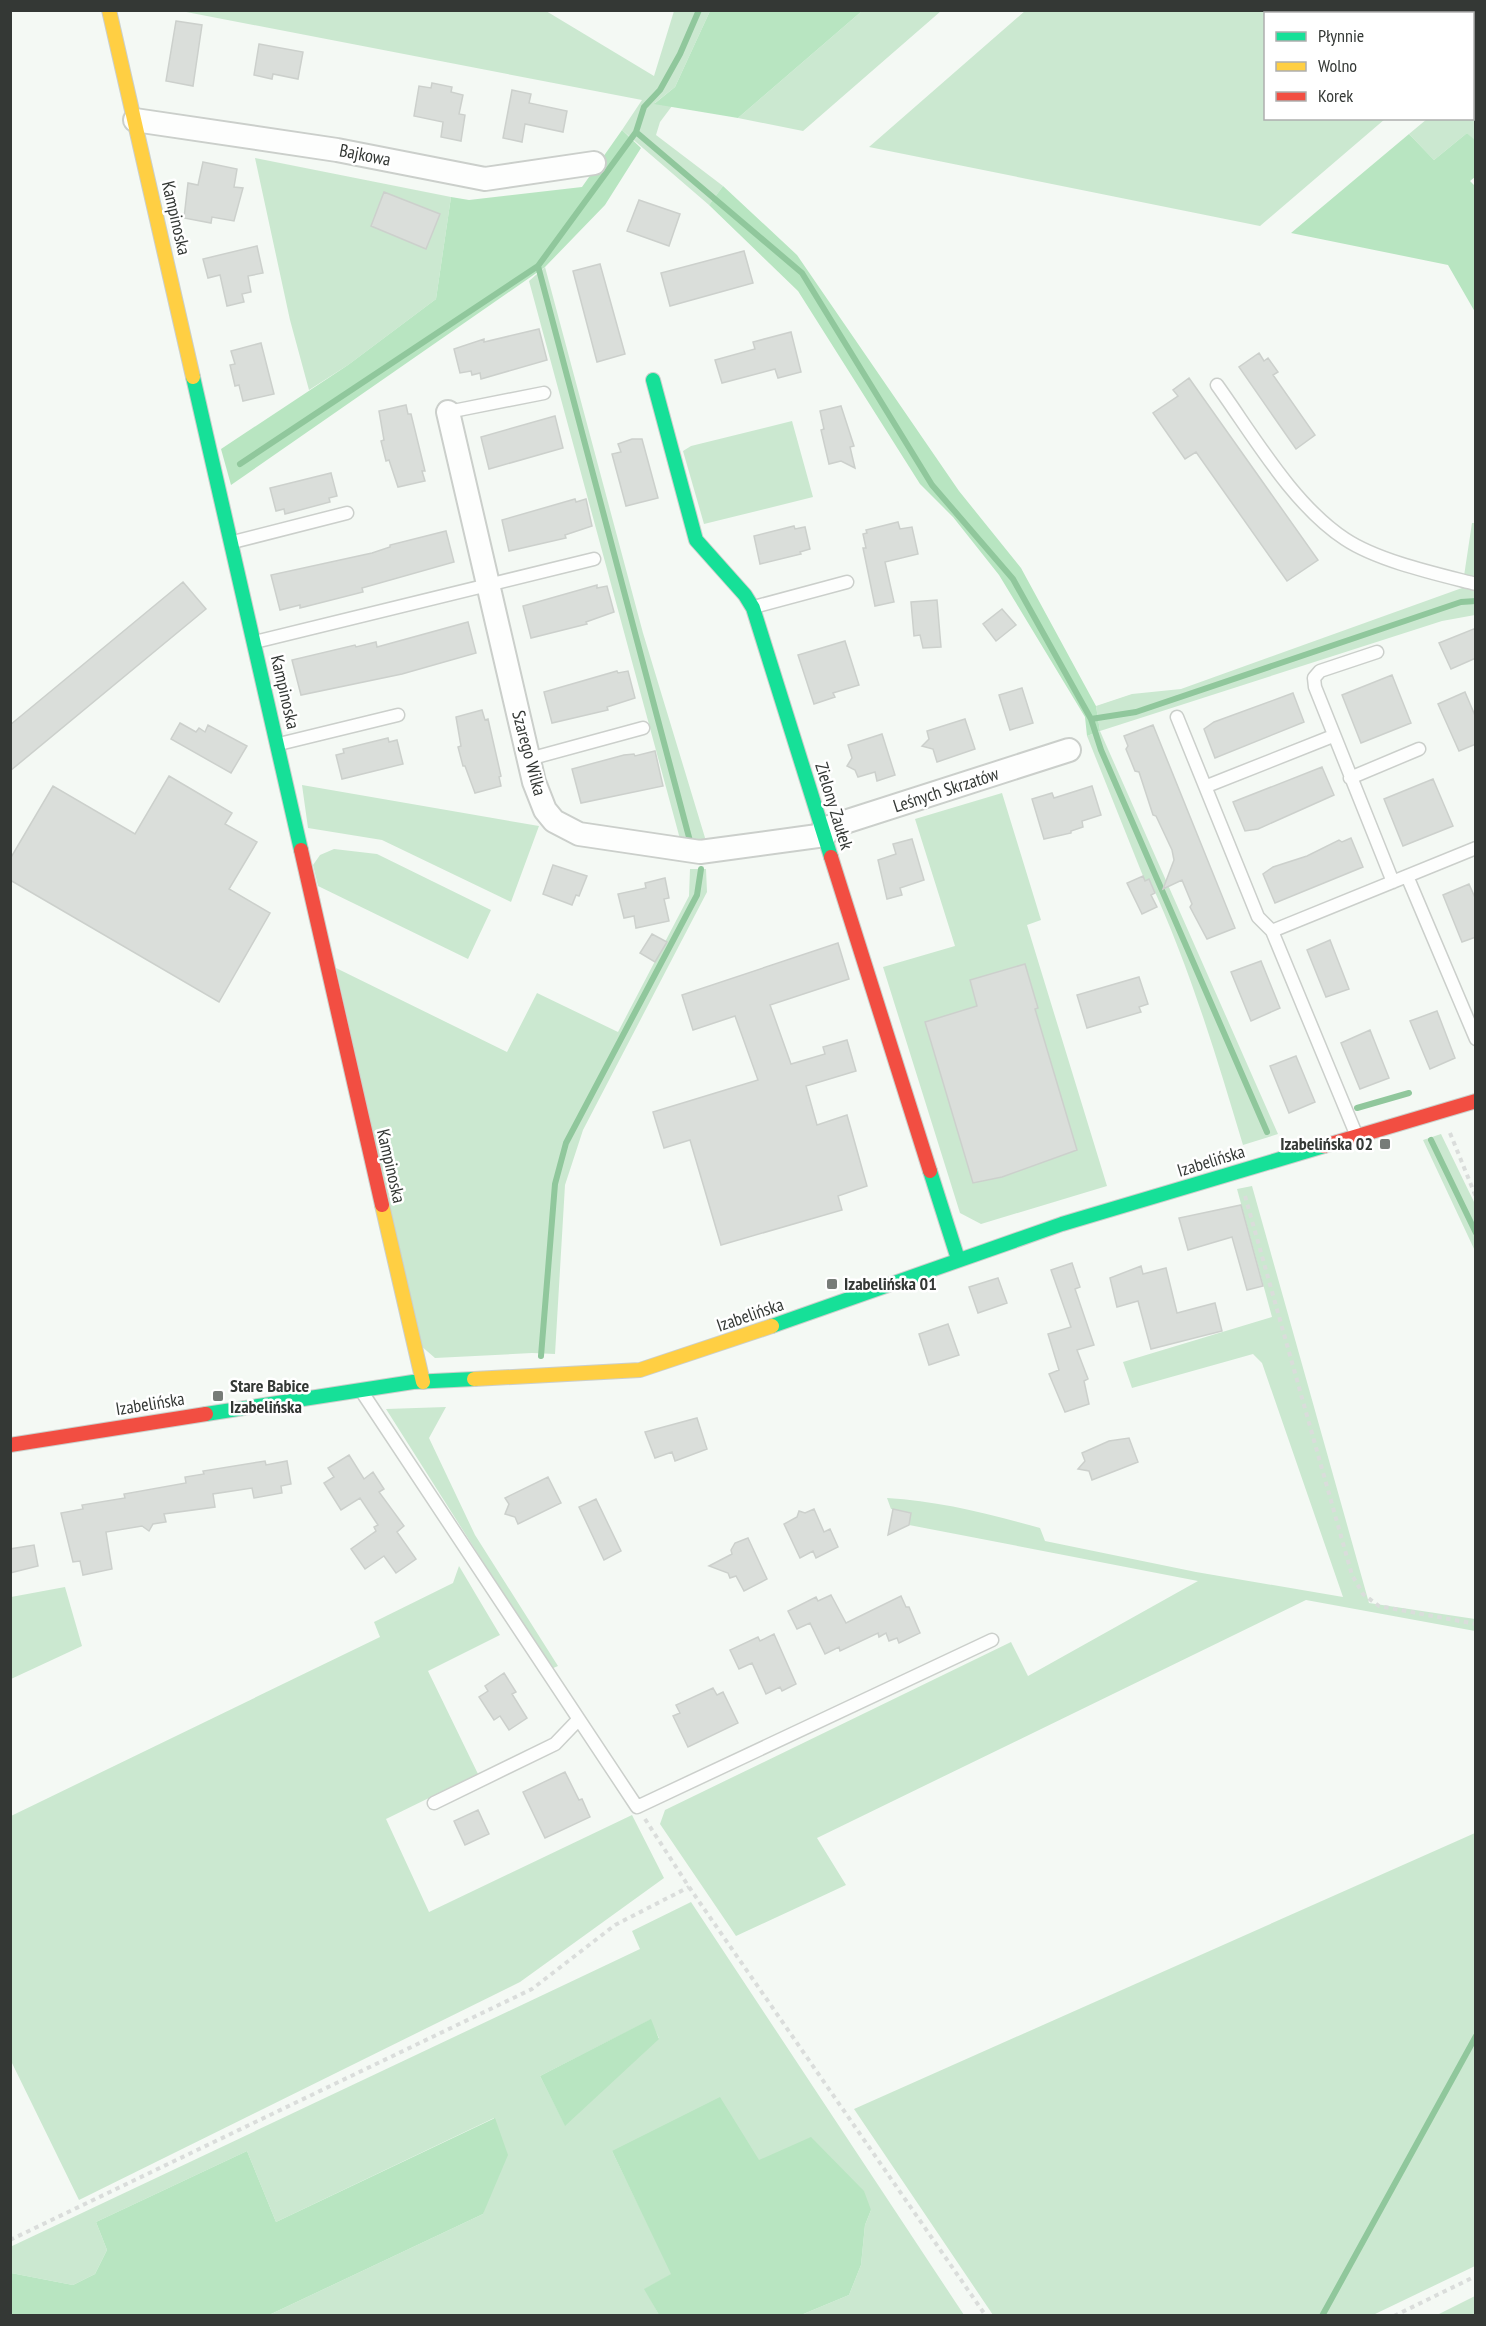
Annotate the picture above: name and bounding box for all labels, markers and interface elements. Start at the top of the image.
legend [1264,12,1474,120]
text: Płynnie [1318,24,1364,47]
text: Wolno [1318,54,1357,77]
text: Korek [1318,84,1353,107]
street label: Bajkowa [337,138,393,171]
street label: Kampinoska [157,179,196,257]
street label: Kampinoska [266,653,305,731]
street label: Szarego Wilka [507,708,552,798]
street label: Zielony Zaułek [810,759,859,852]
street label: Leśnych Skrzatów [890,762,1002,817]
street label: Kampinoska [372,1127,411,1205]
place label: Izabelińska 02 [1280,1132,1373,1155]
marker: Izabelińska 02 [1378,1137,1392,1151]
street label: Izabelińska [1174,1139,1247,1182]
place label: Izabelińska 01 [844,1272,937,1295]
marker: Izabelińska 01 [825,1277,839,1291]
street label: Izabelińska [713,1292,786,1337]
place label: Stare Babice Izabelińska [230,1374,310,1418]
street label: Izabelińska [114,1387,186,1420]
marker: Stare Babice Izabelińska [211,1389,225,1403]

